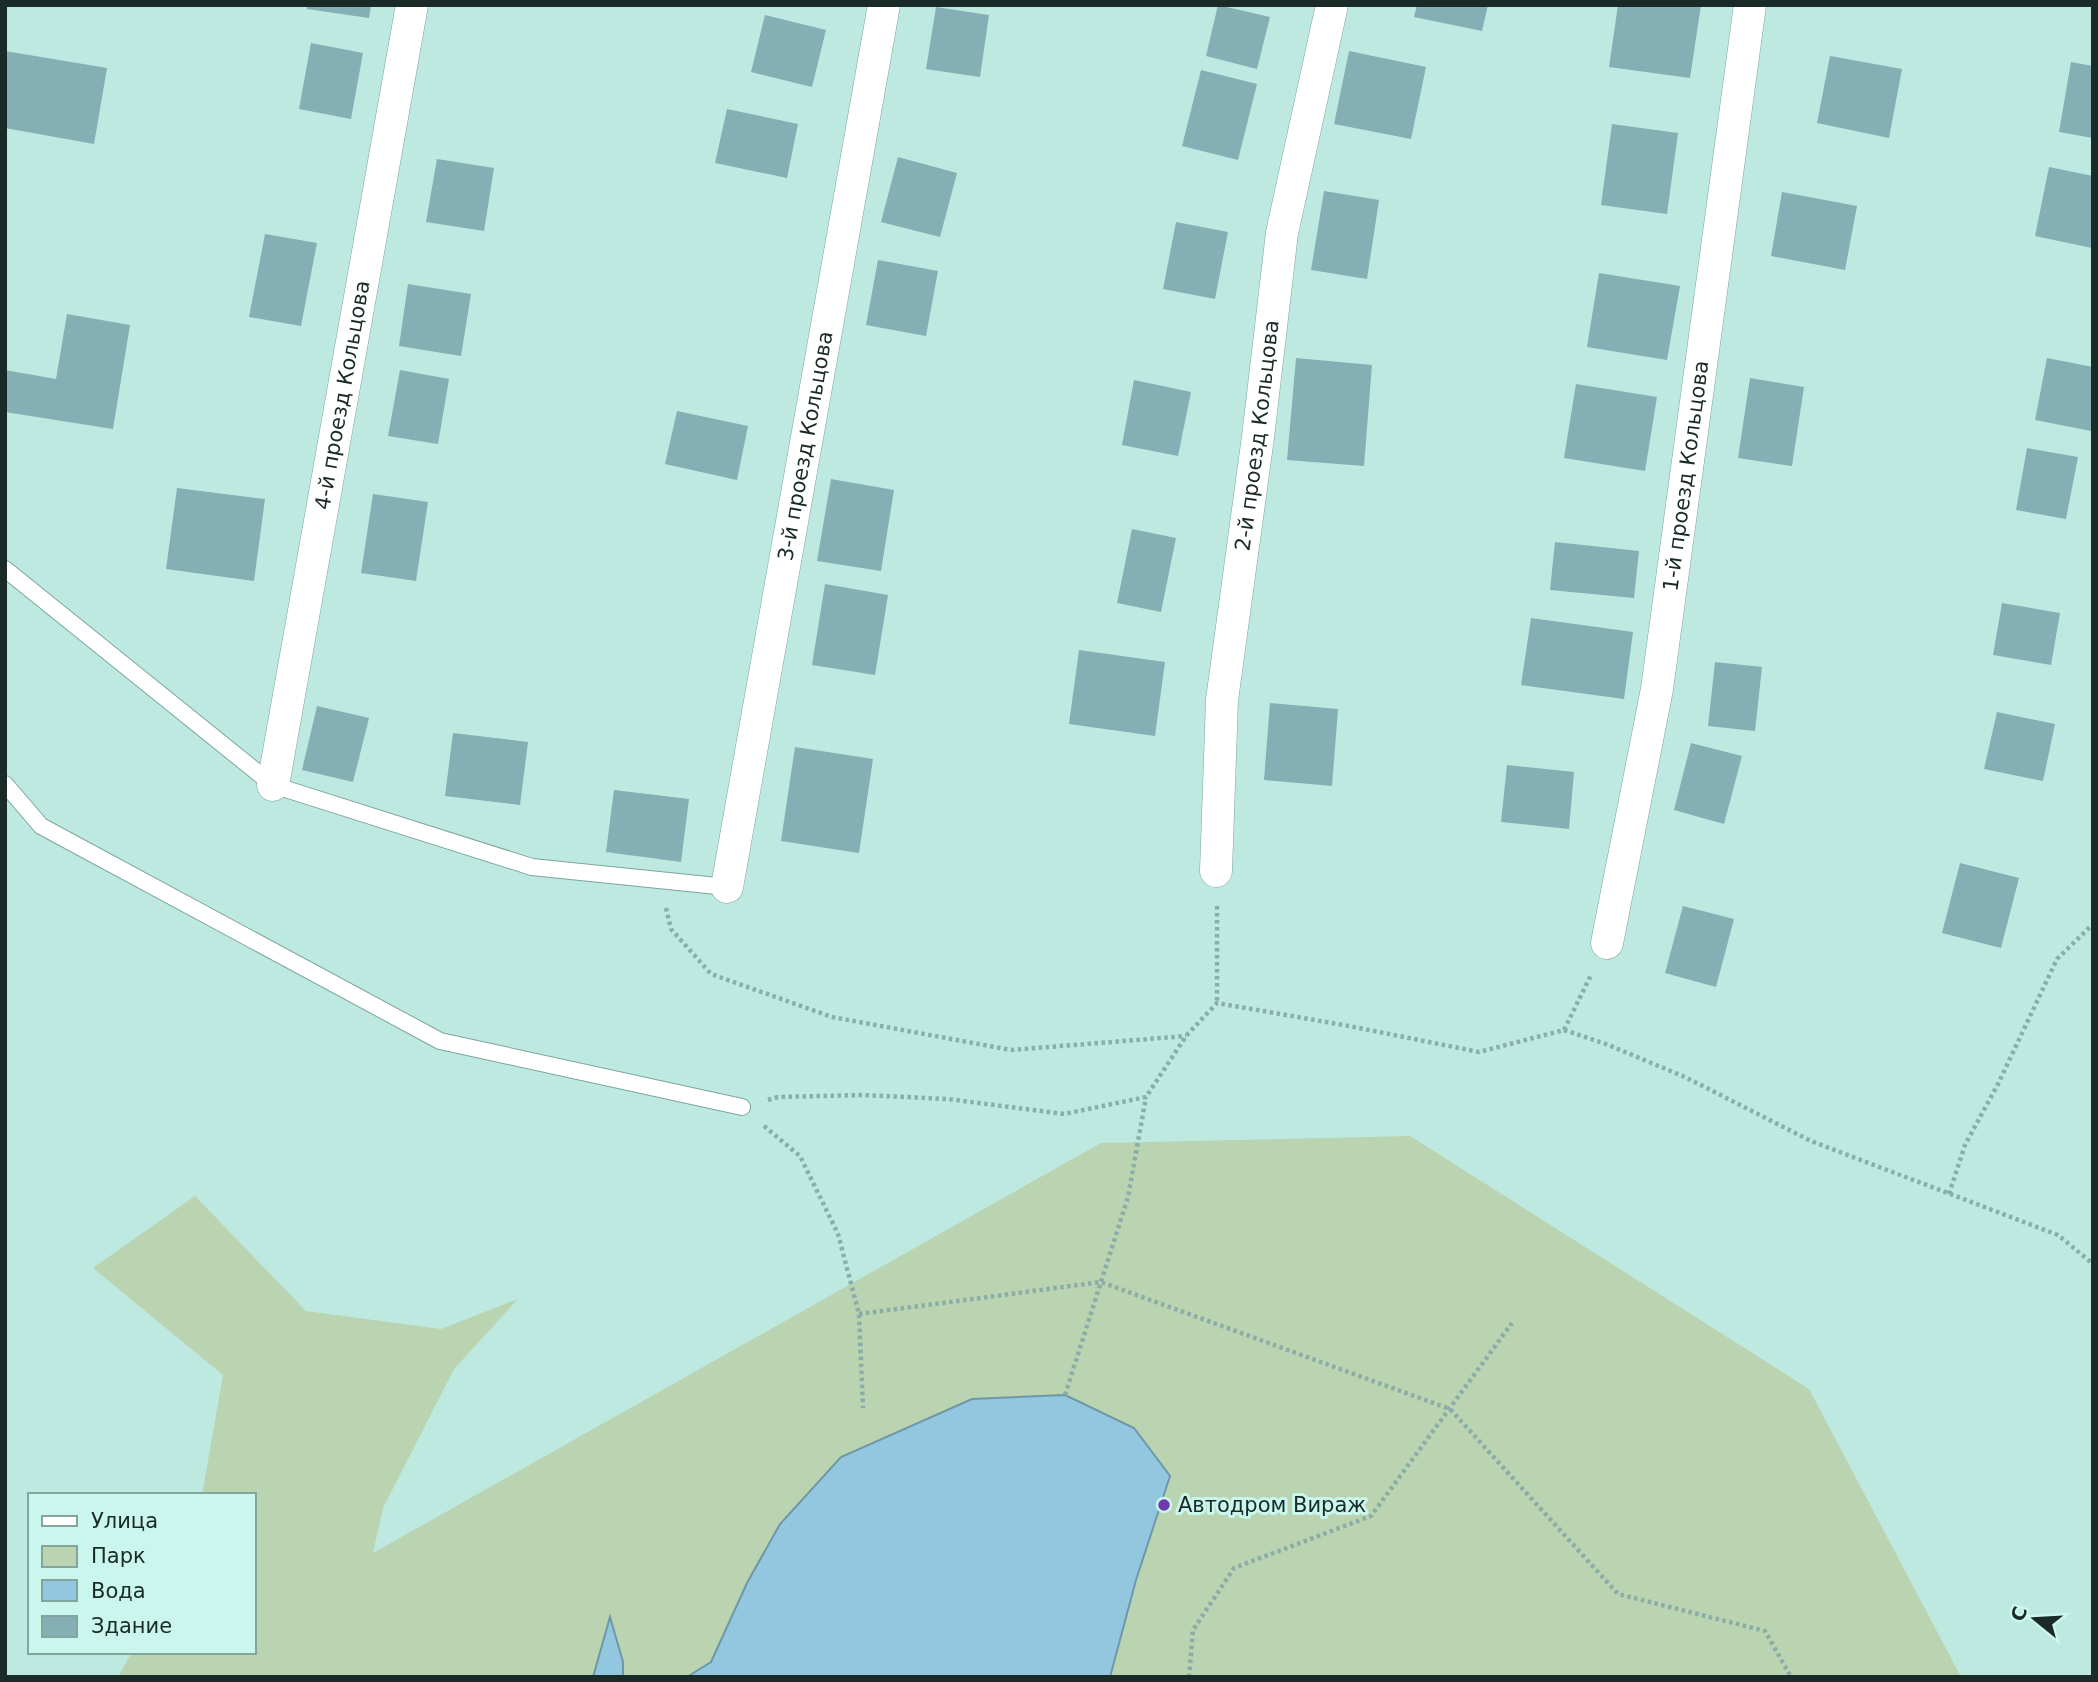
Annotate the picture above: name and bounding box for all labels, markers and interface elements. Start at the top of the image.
street label: 4-й проезд Кольцова [310,279,375,512]
street label: 2-й проезд Кольцова [1231,319,1284,552]
street label: 3-й проезд Кольцова [773,329,838,563]
street label: 1-й проезд Кольцова [1658,359,1714,593]
legend [28,1493,256,1654]
place label: Автодром Вираж [1178,1493,1366,1517]
marker: Автодром Вираж [1156,1497,1172,1513]
text: Улица [91,1509,158,1533]
text: Парк [91,1544,146,1568]
text: Вода [91,1579,146,1603]
north arrow [2000,1584,2070,1654]
text: С [2006,1604,2031,1624]
text: Здание [91,1614,172,1638]

